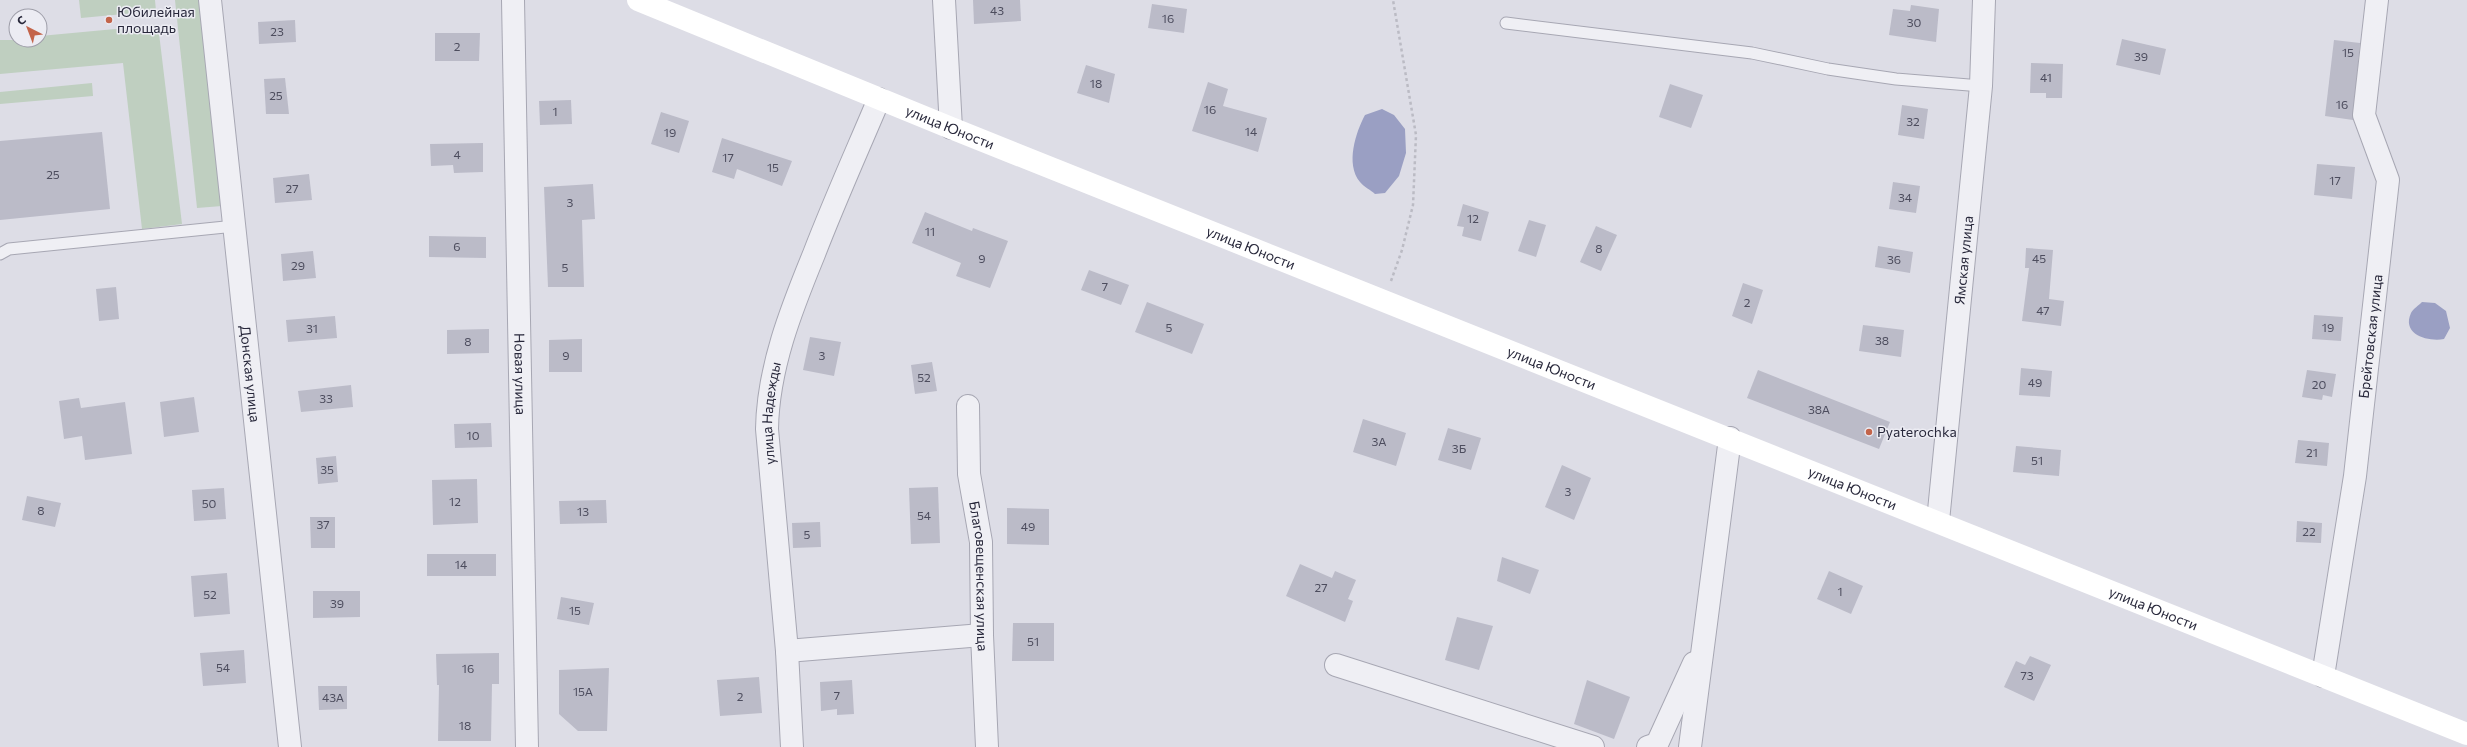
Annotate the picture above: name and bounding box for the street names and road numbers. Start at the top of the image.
street label: улица Юности [903,101,997,152]
street label: Ямская улица [1950,215,1976,306]
street label: улица Юности [1204,222,1298,273]
street label: Брейтовская улица [2355,273,2385,399]
street label: Донская улица [237,324,264,423]
street label: Новая улица [511,333,530,415]
street label: улица Юности [1505,342,1599,393]
street label: улица Надежды [758,360,784,466]
street label: улица Юности [1806,463,1900,513]
street label: Благовещенская улица [966,500,992,652]
street label: улица Юности [2107,583,2200,634]

